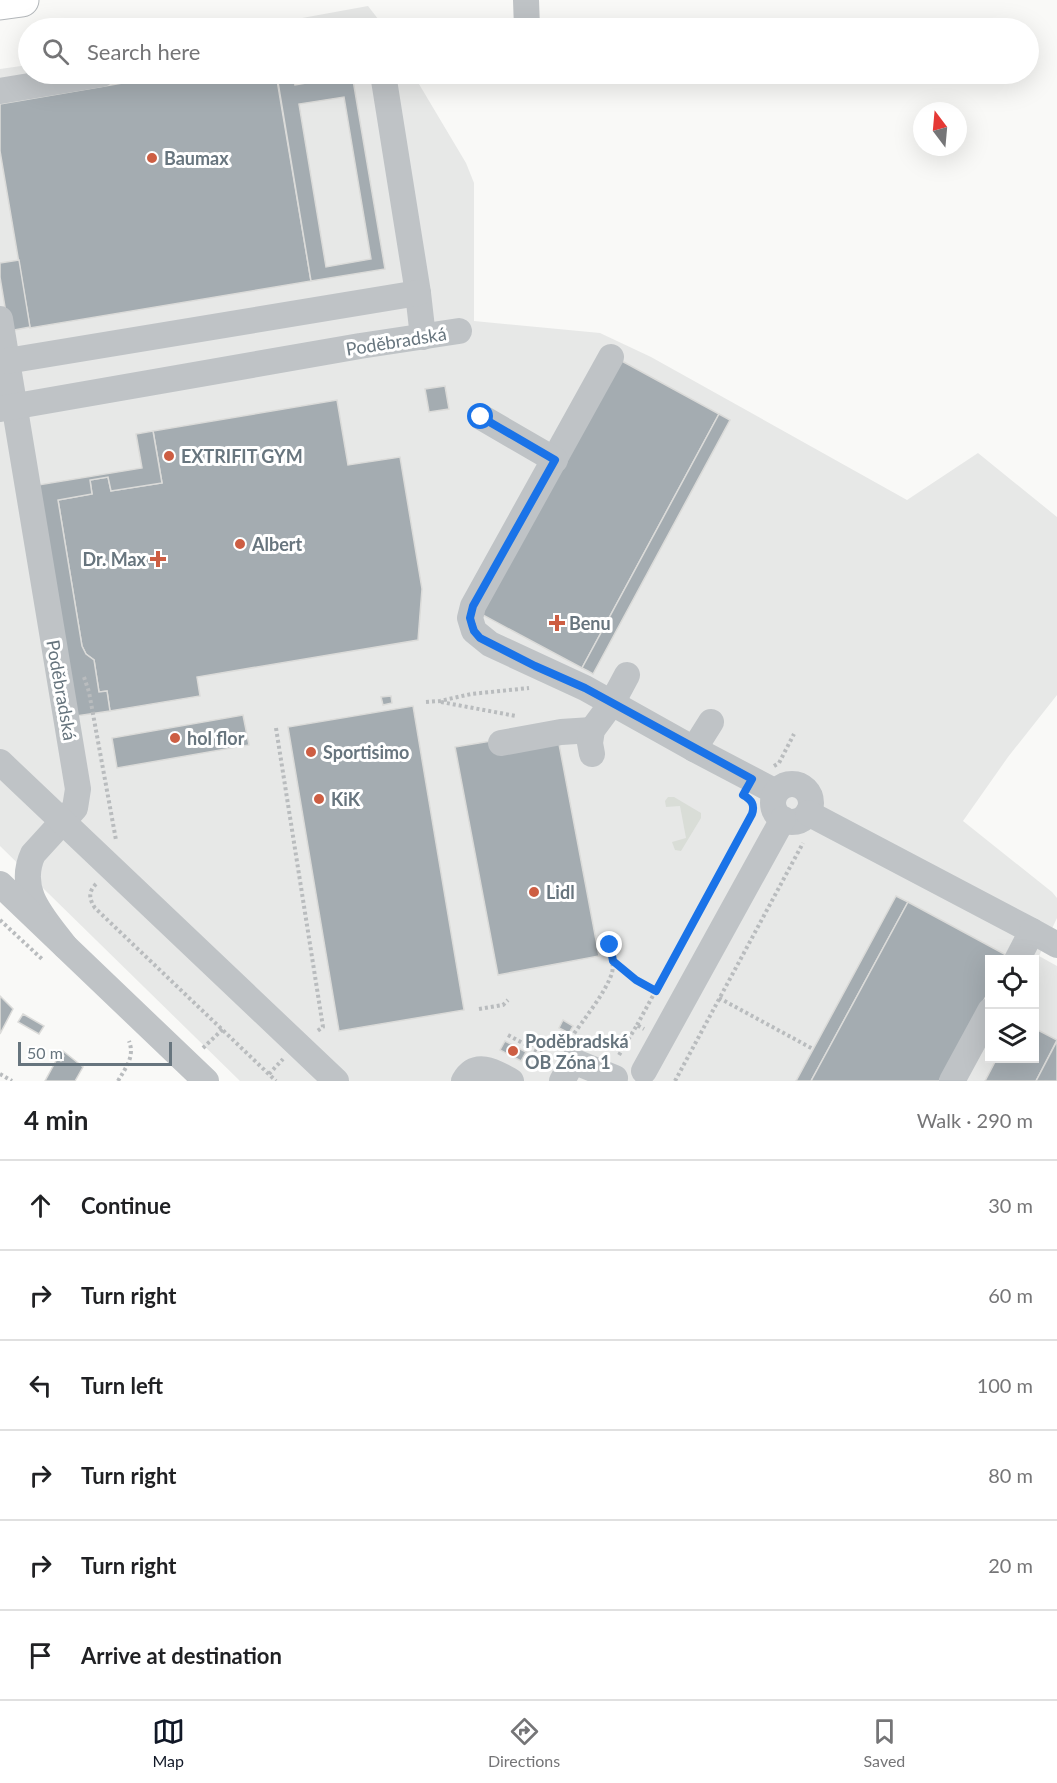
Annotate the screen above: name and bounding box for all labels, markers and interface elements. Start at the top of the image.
search box [18,18,1039,84]
icon: search [39,35,72,68]
text: Search here [87,38,200,65]
north arrow [913,102,967,156]
place label: Baumax [164,147,229,169]
marker: Baumax [145,151,159,165]
street label: Poděbradská [344,322,448,360]
route start [467,403,493,429]
place label: EXTRIFIT GYM [181,445,303,467]
marker: EXTRIFIT GYM [162,449,176,463]
place label: Albert [251,533,302,555]
marker: Albert [233,537,247,551]
place label: Dr. Max [83,548,147,570]
marker: Dr. Max [151,552,165,566]
place label: Benu [569,612,611,634]
marker: Benu [550,616,564,630]
street label: Poděbradská [42,638,82,742]
place label: hol flor [187,727,245,749]
marker: hol flor [168,731,182,745]
place label: Sportisimo [323,741,409,763]
marker: Sportisimo [304,745,318,759]
place label: KiK [331,788,361,810]
marker: KiK [312,792,326,806]
place label: Lidl [546,881,575,903]
marker: Lidl [527,885,541,899]
route end [596,931,622,957]
map controls [985,955,1039,1063]
button: locate [985,955,1039,1009]
button: layers [985,1009,1039,1063]
place label: Poděbradská OB Zóna 1 [525,1030,629,1073]
scale bar [18,1039,172,1066]
text: 50 m [27,1043,63,1062]
marker: Poděbradská OB Zóna 1 [506,1044,520,1058]
text: 4 min [24,1104,88,1136]
text: Walk · 290 m [917,1108,1033,1132]
icon: ahead [24,1189,57,1222]
text: Continue [81,1192,171,1219]
text: 30 m [988,1193,1033,1217]
icon: right [24,1279,57,1312]
text: Turn right [81,1282,176,1309]
text: 60 m [988,1283,1033,1307]
icon: left [24,1369,57,1402]
text: Turn left [81,1372,163,1399]
text: 100 m [977,1373,1033,1397]
icon: right [24,1459,57,1492]
text: Turn right [81,1462,176,1489]
text: 80 m [988,1463,1033,1487]
icon: right [24,1549,57,1582]
text: Turn right [81,1552,176,1579]
text: 20 m [988,1553,1033,1577]
icon: arrive [24,1639,57,1672]
text: Arrive at destination [81,1642,282,1669]
tab: Map [152,1715,185,1770]
tab: Directions [488,1715,560,1770]
tab: Saved [864,1715,905,1770]

